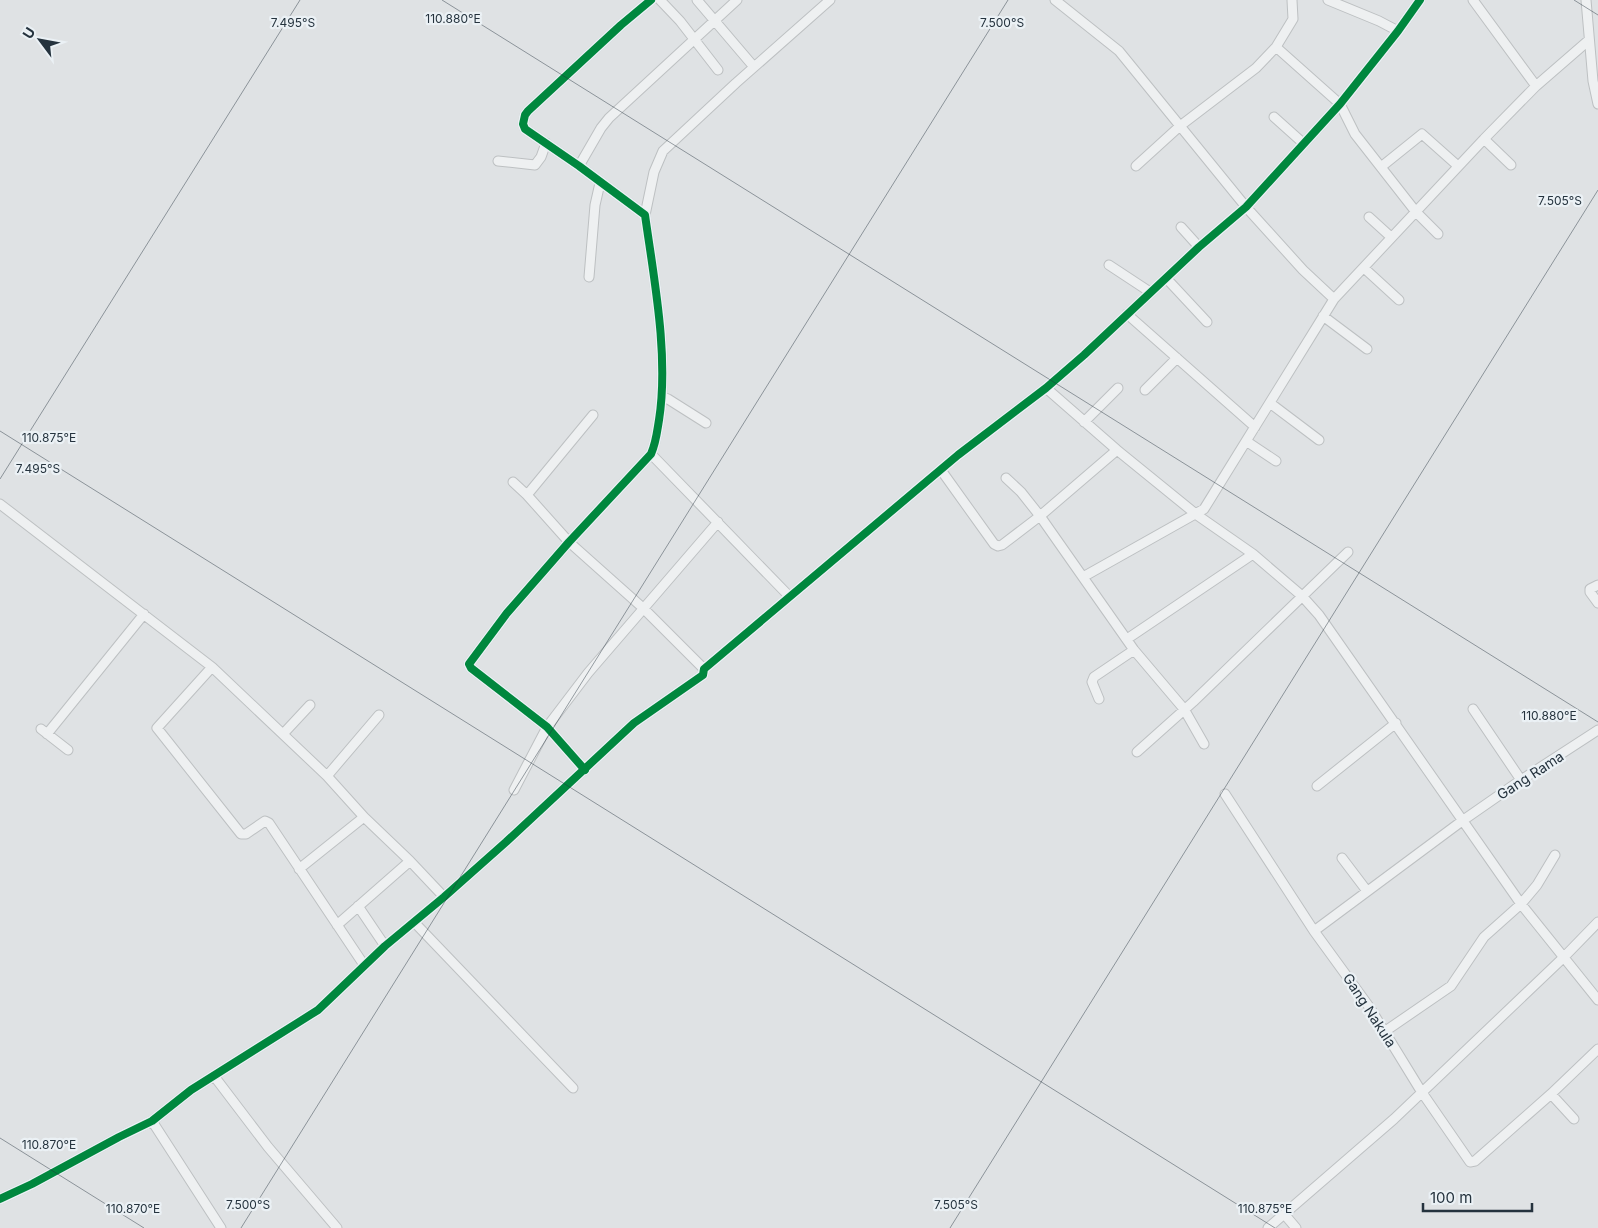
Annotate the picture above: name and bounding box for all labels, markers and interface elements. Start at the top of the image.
text: 110.880°E [425,11,481,26]
north arrow [15,15,65,65]
text: 7.495°S [271,15,316,30]
text: 7.500°S [980,15,1024,30]
text: U [19,24,38,42]
text: 7.505°S [1538,193,1582,208]
text: 110.875°E [22,430,76,445]
text: 7.495°S [16,461,61,476]
text: 110.880°E [1521,708,1577,723]
street label: Gang Rama [1493,747,1567,803]
street label: Gang Nakula [1340,970,1400,1050]
text: 110.870°E [22,1137,76,1152]
scale bar [1423,1180,1532,1212]
text: 100 m [1430,1188,1472,1207]
text: 7.500°S [226,1197,270,1212]
text: 7.505°S [934,1197,978,1212]
text: 110.870°E [106,1201,160,1216]
text: 110.875°E [1238,1201,1292,1216]

